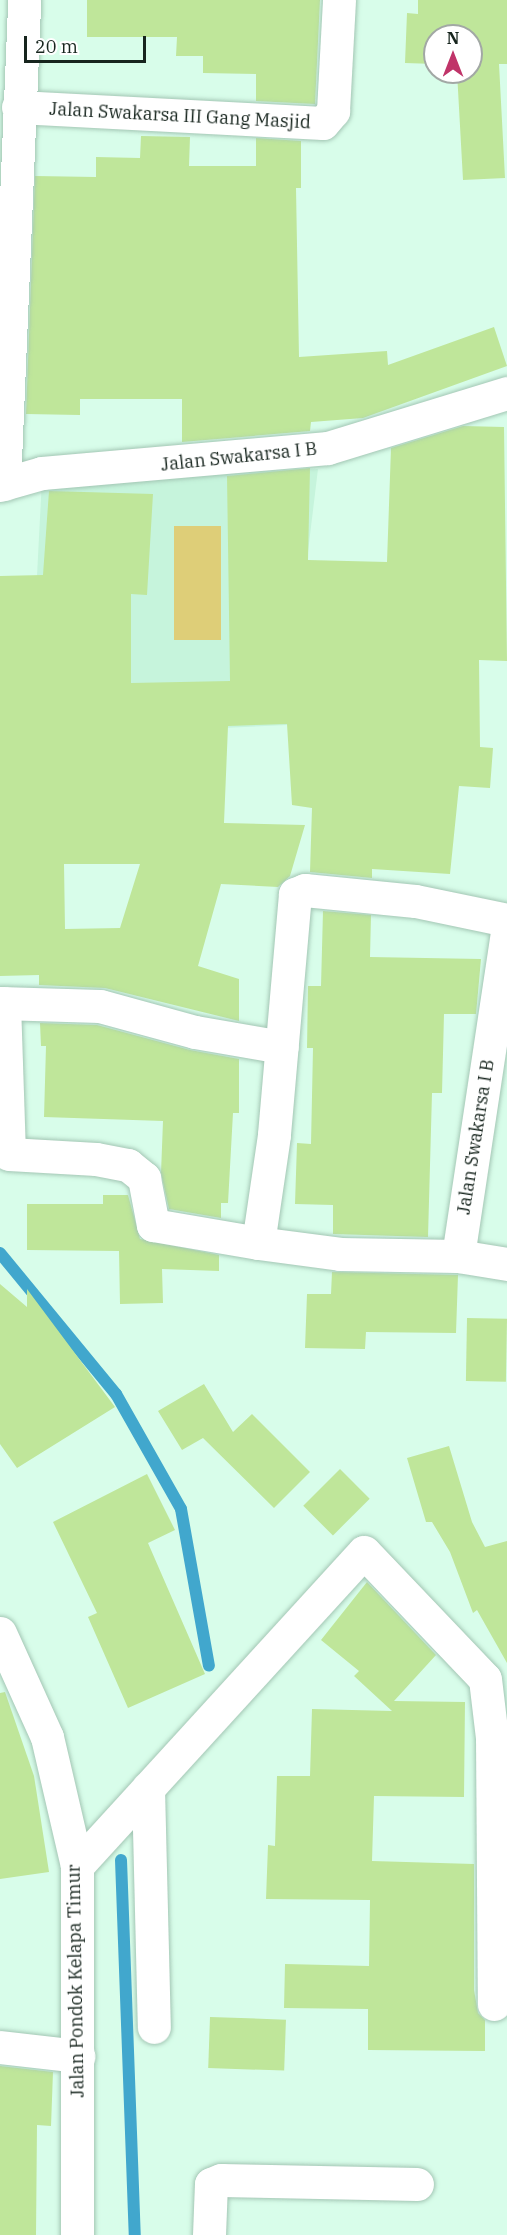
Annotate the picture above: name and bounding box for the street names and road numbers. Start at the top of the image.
street label: Jalan Swakarsa III Gang Masjid [49,98,311,134]
street label: Jalan Swakarsa I B [160,438,318,476]
street label: Jalan Swakarsa I B [453,1058,499,1216]
street label: Jalan Pondok Kelapa Timur [63,1864,89,2098]

